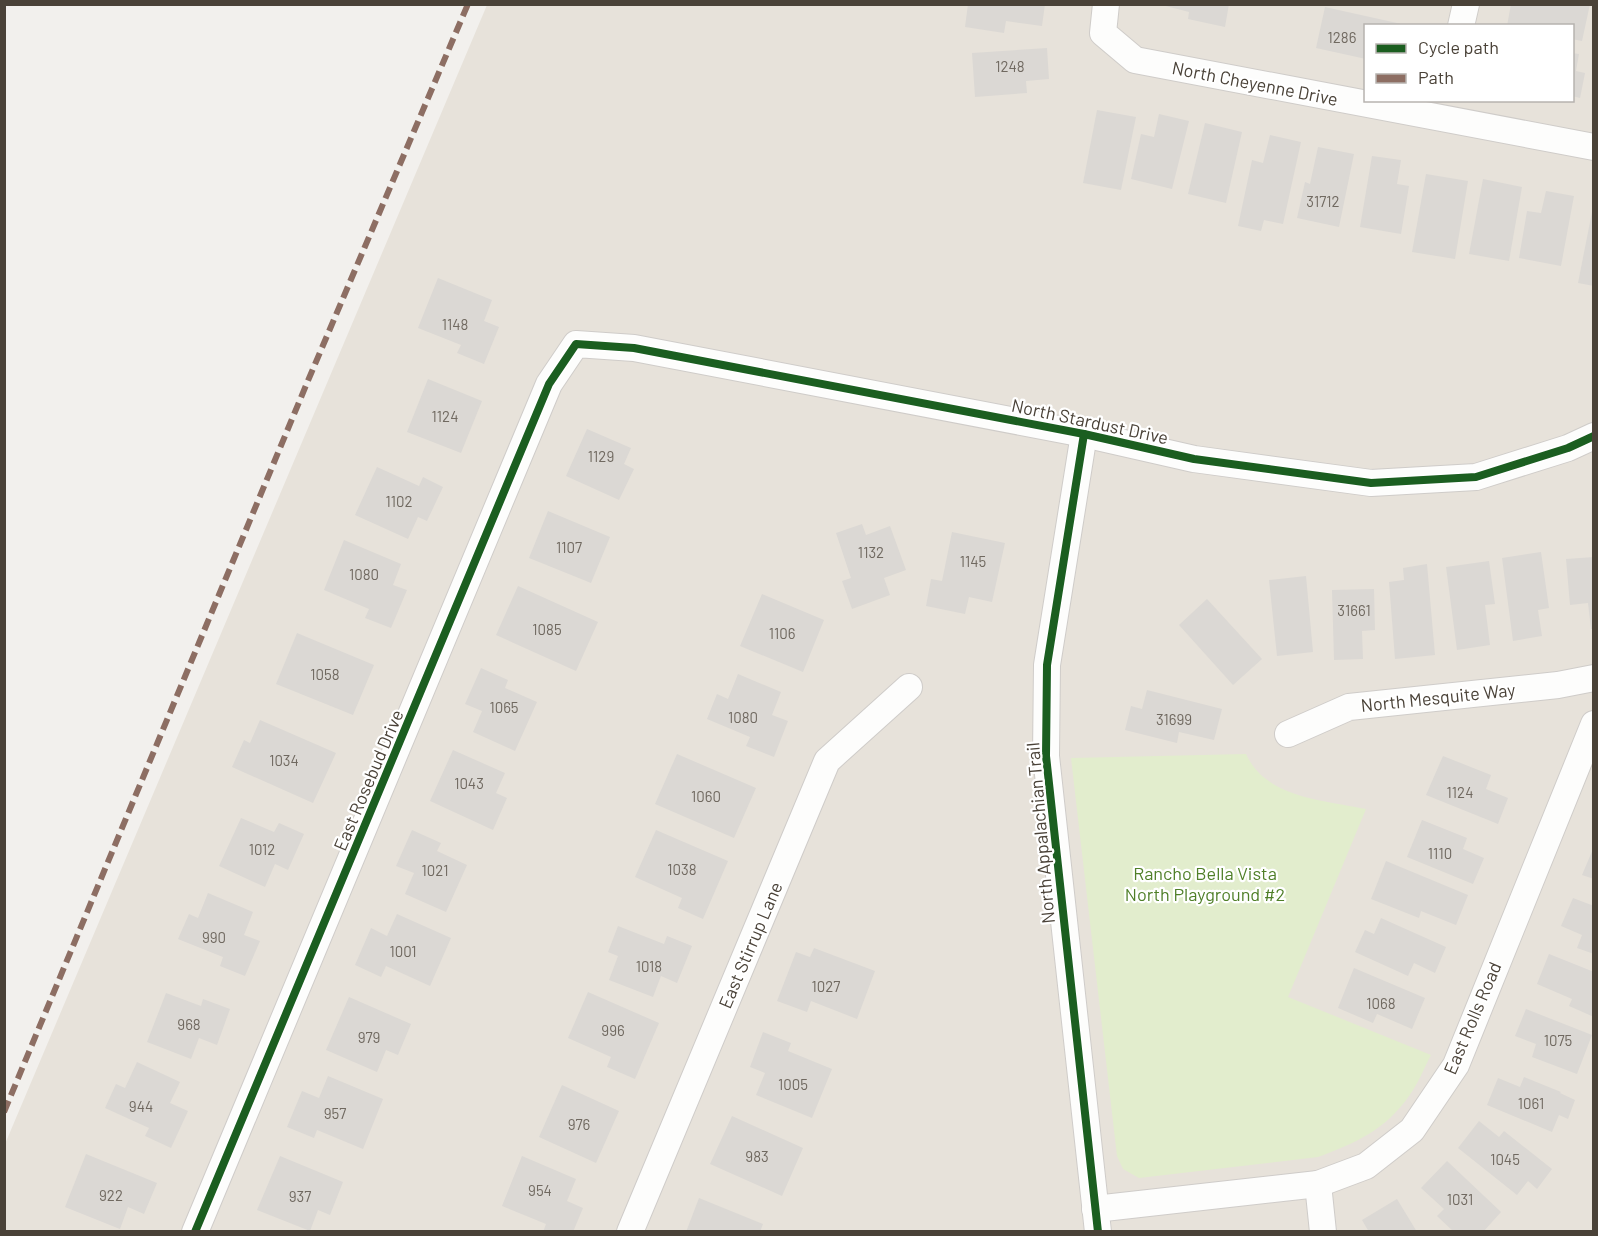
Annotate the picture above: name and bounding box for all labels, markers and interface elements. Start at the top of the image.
legend [1364,24,1574,102]
house number: 1286 [1328,28,1356,46]
text: Cycle path [1418,36,1499,58]
street label: North Cheyenne Drive [1170,56,1340,110]
house number: 1248 [995,57,1025,75]
text: Path [1418,66,1454,88]
house number: 31712 [1306,192,1340,210]
house number: 1148 [442,315,468,333]
street label: North Stardust Drive [1010,394,1170,448]
house number: 1124 [432,407,458,425]
house number: 1129 [588,447,614,465]
house number: 1102 [385,492,413,510]
house number: 1107 [556,538,582,556]
house number: 1132 [858,543,884,561]
house number: 1145 [960,552,986,570]
house number: 1080 [349,565,379,583]
house number: 31661 [1337,601,1371,619]
house number: 1085 [532,620,562,638]
house number: 1106 [769,624,795,642]
house number: 1058 [310,665,340,683]
street label: North Mesquite Way [1359,678,1517,716]
house number: 1065 [489,698,519,716]
street label: East Rosebud Drive [328,706,408,854]
house number: 1080 [728,708,758,726]
house number: 31699 [1156,710,1192,728]
street label: North Appalachian Trail [1021,741,1059,925]
house number: 1034 [269,751,299,769]
house number: 1043 [454,774,484,792]
house number: 1124 [1447,783,1473,801]
house number: 1060 [691,787,721,805]
house number: 1012 [249,840,275,858]
house number: 1110 [1428,844,1452,862]
house number: 1038 [667,860,697,878]
house number: 1021 [422,861,448,879]
park label: Rancho Bella Vista North Playground #2 [1125,862,1285,905]
street label: East Stirrup Lane [713,878,787,1012]
house number: 990 [202,928,226,946]
house number: 1001 [389,942,417,960]
house number: 1018 [636,957,662,975]
street label: East Rolls Road [1438,958,1506,1078]
house number: 1027 [812,977,840,995]
house number: 1068 [1366,994,1396,1012]
house number: 968 [177,1015,201,1033]
house number: 996 [601,1021,625,1039]
house number: 979 [358,1028,380,1046]
house number: 1075 [1544,1031,1572,1049]
house number: 1005 [778,1075,808,1093]
house number: 1061 [1518,1094,1544,1112]
house number: 944 [129,1097,153,1115]
house number: 957 [324,1104,346,1122]
house number: 976 [568,1115,590,1133]
house number: 983 [745,1147,769,1165]
house number: 1045 [1490,1150,1520,1168]
house number: 954 [528,1181,552,1199]
house number: 922 [99,1186,123,1204]
house number: 937 [289,1187,311,1205]
house number: 1031 [1447,1190,1473,1208]

